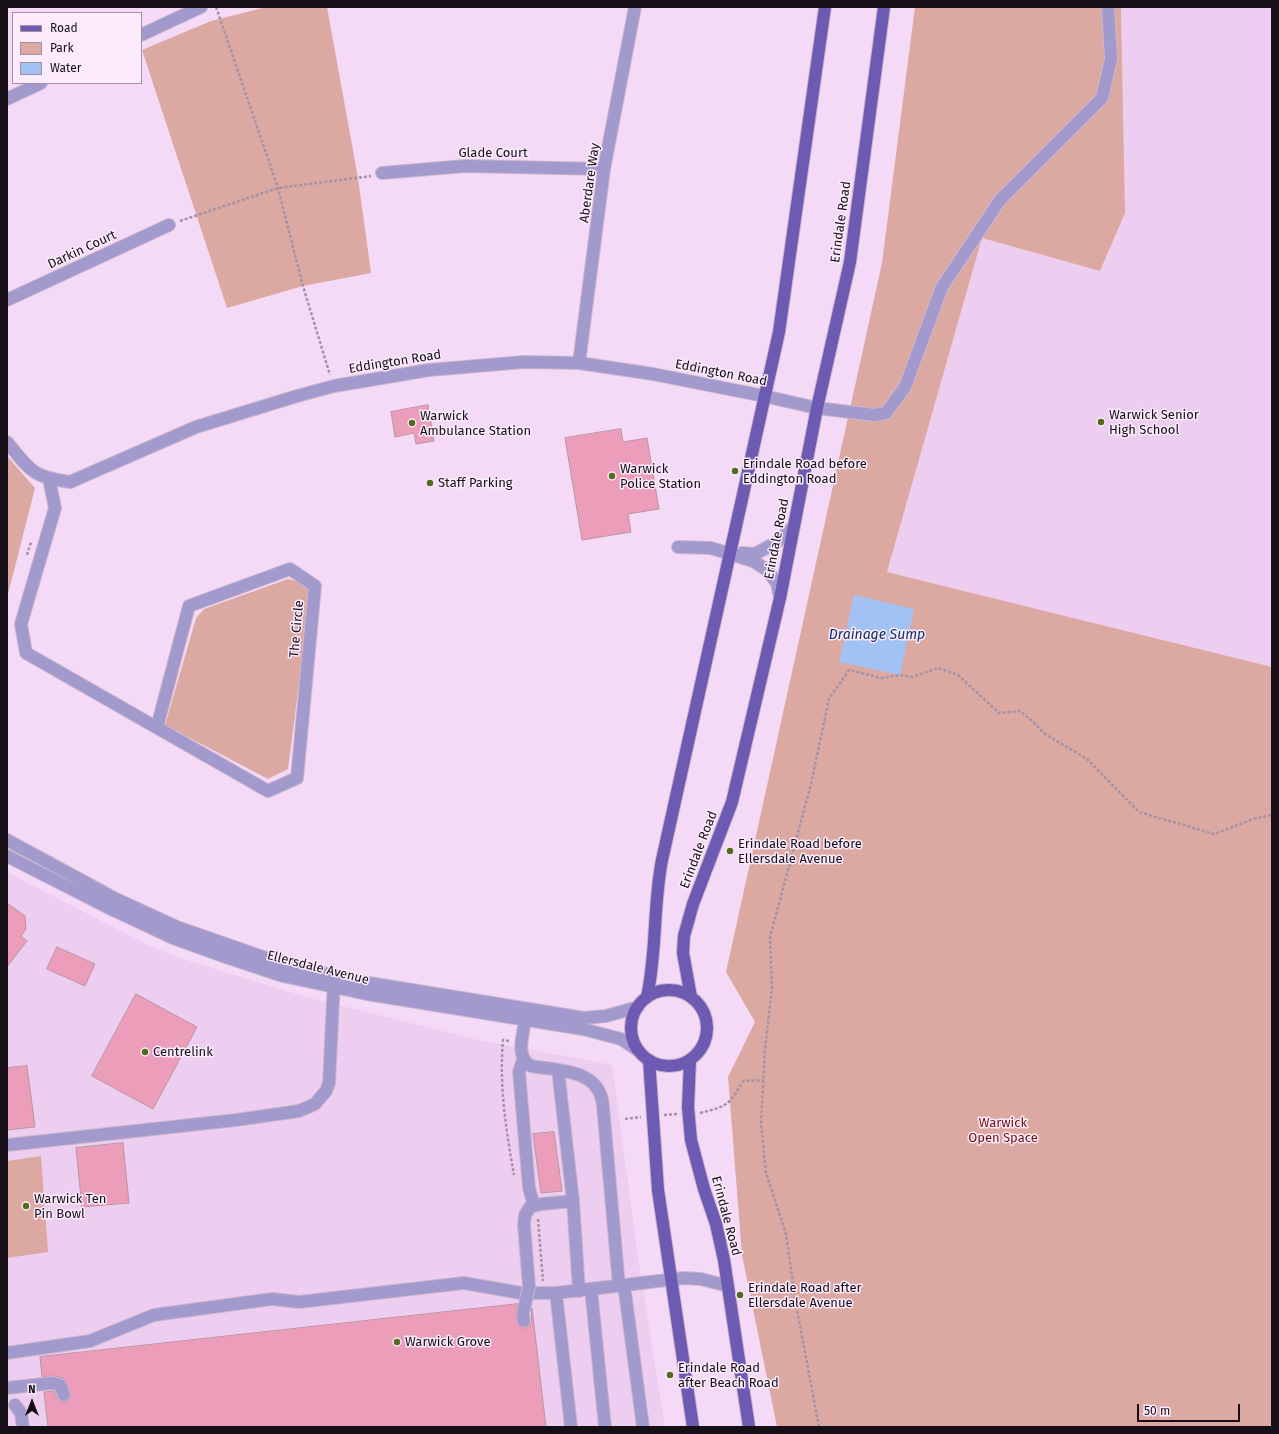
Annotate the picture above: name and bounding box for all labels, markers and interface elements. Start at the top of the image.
legend [12,12,142,84]
text: Road [50,21,78,35]
text: Park [50,41,74,55]
text: Water [50,61,81,75]
street label: Aberdare Way [577,142,603,224]
street label: Glade Court [458,145,528,161]
street label: Erindale Road [828,180,854,264]
street label: Darkin Court [45,227,119,273]
street label: Eddington Road [348,347,442,377]
street label: Eddington Road [674,356,768,390]
place label: Warwick Senior High School [1109,407,1199,438]
place label: Warwick Ambulance Station [420,408,531,439]
marker: Warwick Senior High School [1096,417,1106,427]
marker: Warwick Ambulance Station [407,418,417,428]
place label: Erindale Road before Eddington Road [743,456,867,487]
place label: Warwick Police Station [620,461,701,492]
marker: Erindale Road before Eddington Road [730,466,740,476]
marker: Warwick Police Station [607,471,617,481]
place label: Staff Parking [438,475,513,491]
marker: Staff Parking [425,478,435,488]
street label: Erindale Road [762,497,792,581]
street label: The Circle [287,600,307,658]
water label: Drainage Sump [829,627,925,643]
street label: Erindale Road [677,809,721,891]
place label: Erindale Road before Ellersdale Avenue [738,836,862,867]
marker: Erindale Road before Ellersdale Avenue [725,846,735,856]
street label: Ellersdale Avenue [265,948,371,988]
place label: Centrelink [153,1044,213,1060]
marker: Centrelink [140,1047,150,1057]
park label: Warwick Open Space [968,1115,1038,1146]
street label: Erindale Road [708,1174,744,1258]
place label: Warwick Ten Pin Bowl [34,1191,106,1222]
marker: Warwick Ten Pin Bowl [21,1201,31,1211]
place label: Erindale Road after Ellersdale Avenue [748,1280,862,1311]
marker: Erindale Road after Ellersdale Avenue [735,1290,745,1300]
place label: Warwick Grove [405,1334,491,1350]
marker: Warwick Grove [392,1337,402,1347]
place label: Erindale Road after Beach Road [678,1360,779,1391]
marker: Erindale Road after Beach Road [665,1370,675,1380]
north arrow [12,1382,52,1422]
text: N [28,1383,36,1396]
scale bar [1139,1396,1242,1422]
text: 50 m [1144,1404,1170,1418]

